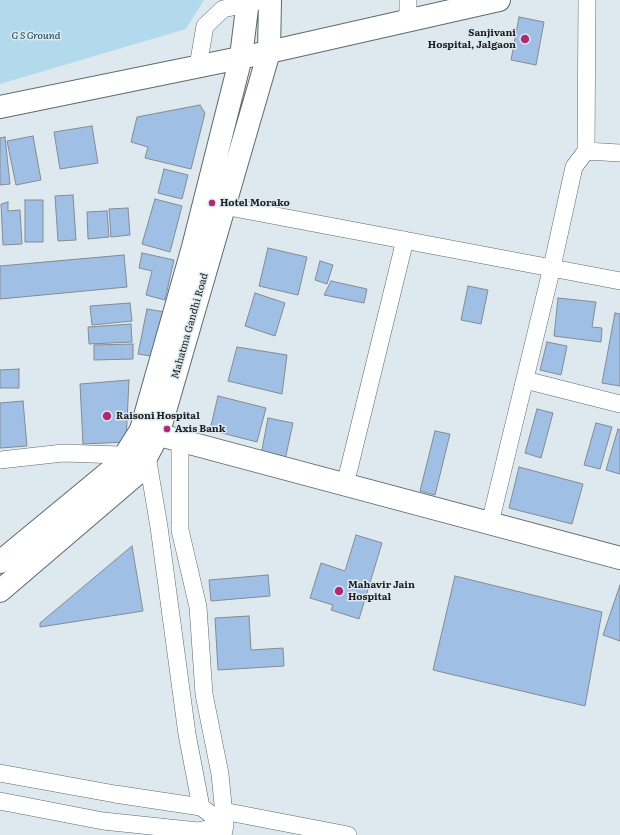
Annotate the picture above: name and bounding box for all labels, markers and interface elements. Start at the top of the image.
place label: Sanjivani Hospital, Jalgaon [428,27,516,50]
park label: G S Ground [12,30,60,42]
marker: Sanjivani Hospital, Jalgaon [519,33,531,45]
place label: Hotel Morako [220,197,290,209]
marker: Hotel Morako [207,198,217,208]
street label: Mahatma Gandhi Road [169,272,211,380]
marker: Raisoni Hospital [101,410,113,422]
place label: Raisoni Hospital [116,410,200,422]
place label: Axis Bank [175,423,225,435]
marker: Axis Bank [162,424,172,434]
place label: Mahavir Jain Hospital [348,579,415,602]
marker: Mahavir Jain Hospital [333,585,345,597]

